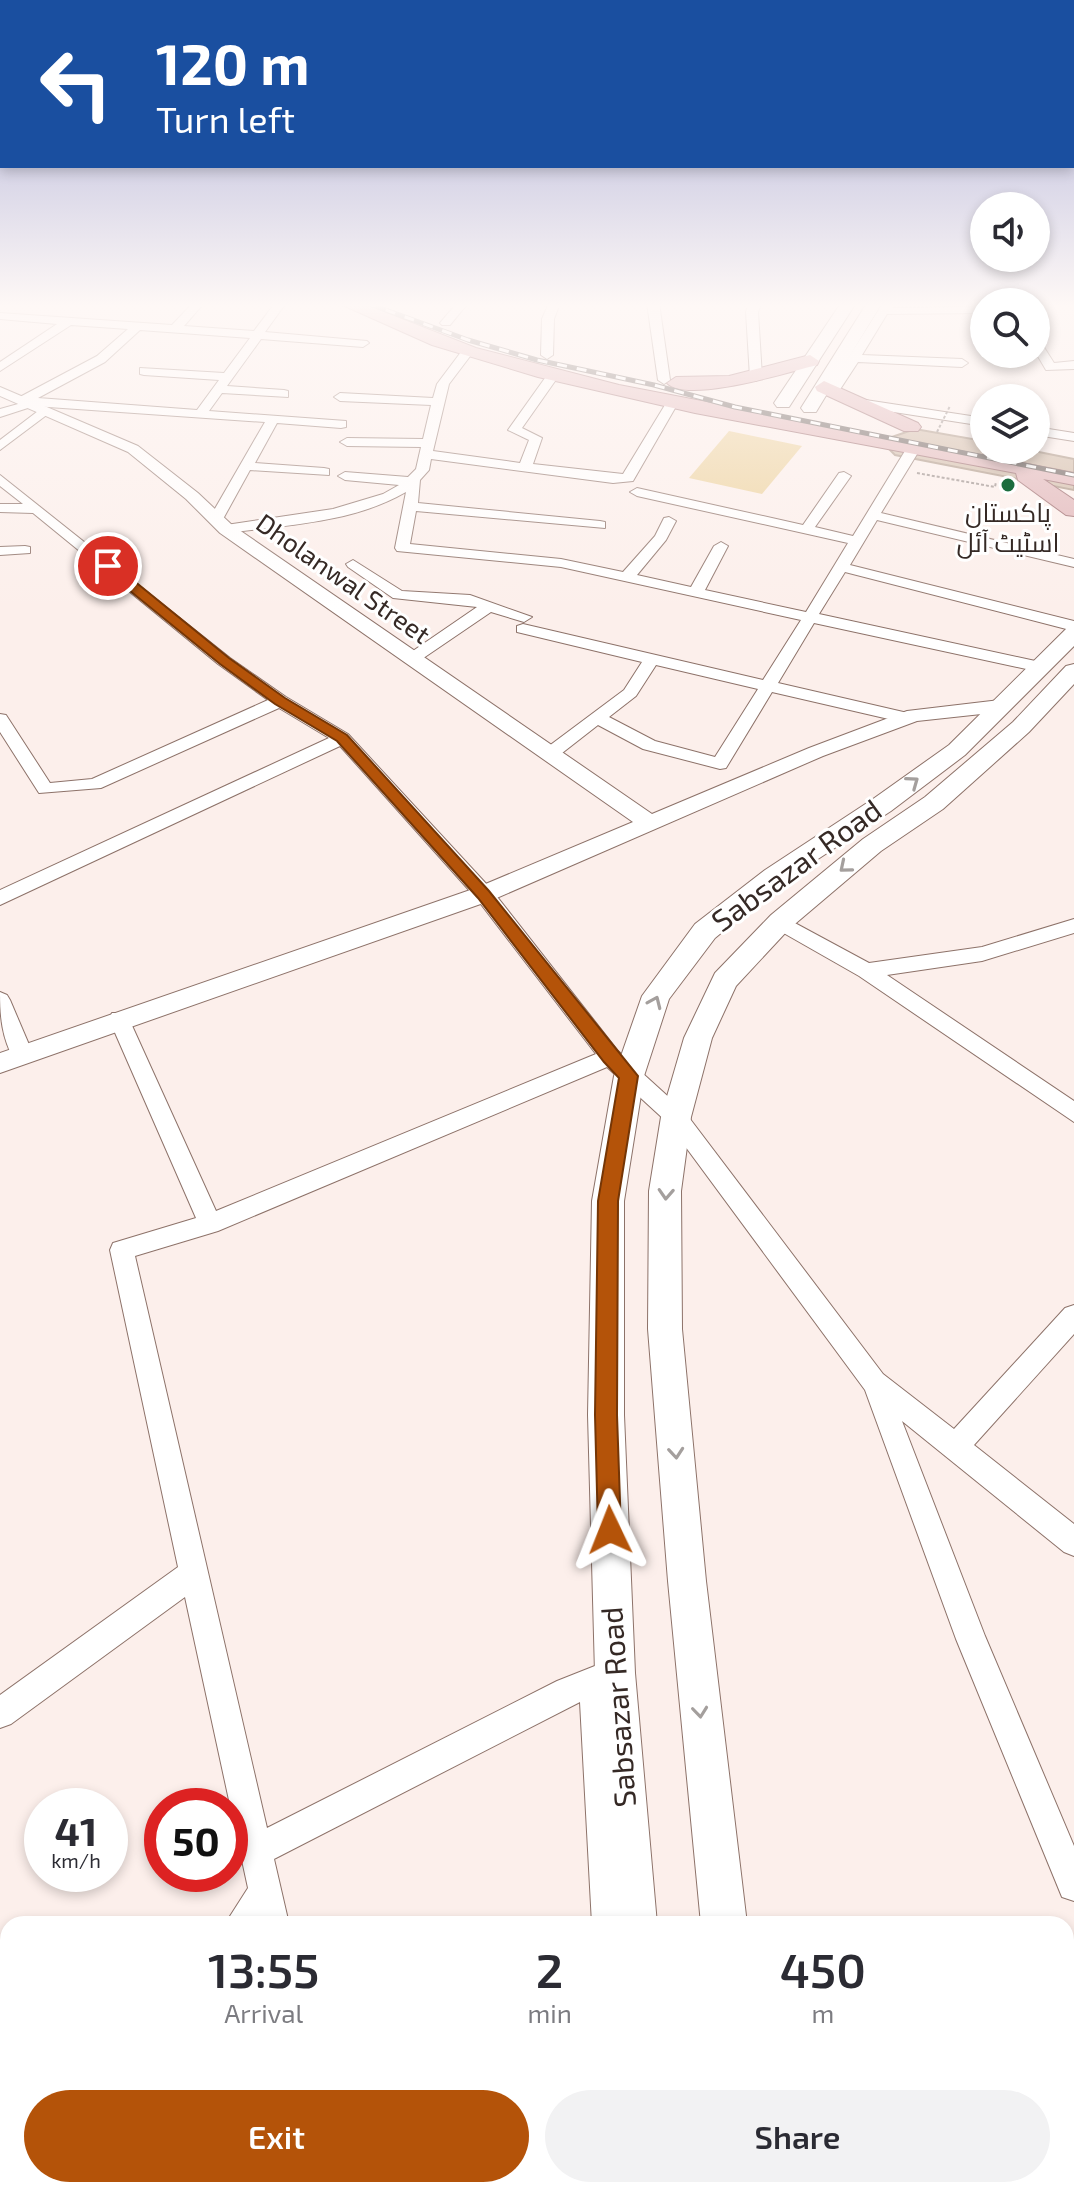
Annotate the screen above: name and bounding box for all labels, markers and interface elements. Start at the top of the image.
text: 120 m [156,29,310,96]
icon: left [24,32,128,136]
text: Turn left [156,97,295,140]
map controls [970,192,1050,464]
button: sound [970,192,1050,272]
button: search [970,288,1050,368]
button: layers [970,384,1050,464]
marker: پاکستان اسٹیٹ آئل [999,476,1017,494]
place label: پاکستان اسٹیٹ آئل [957,496,1059,559]
street label: Dholanwal Street [251,506,437,649]
pin [74,532,142,600]
icon: arrive [86,544,130,588]
one-way arrow [905,777,919,792]
street label: Sabsazar Road [704,791,888,938]
one-way arrow [840,857,855,872]
one-way arrow [645,996,661,1011]
one-way arrow [657,1188,674,1201]
one-way arrow [667,1447,684,1460]
position arrow [568,1488,652,1572]
street label: Sabsazar Road [592,1606,642,1809]
one-way arrow [692,1706,709,1719]
speed limit sign: 50 [144,1788,248,1892]
text: 41 [55,1806,97,1854]
text: km/h [51,1848,101,1872]
text: 13:55 [208,1940,319,1998]
text: 2 [536,1940,563,1998]
text: 450 [780,1940,866,1998]
text: Arrival [224,1997,303,2028]
text: min [527,1997,572,2028]
text: m [811,1997,834,2028]
button: Exit [24,2090,529,2182]
button: Share [545,2090,1050,2182]

